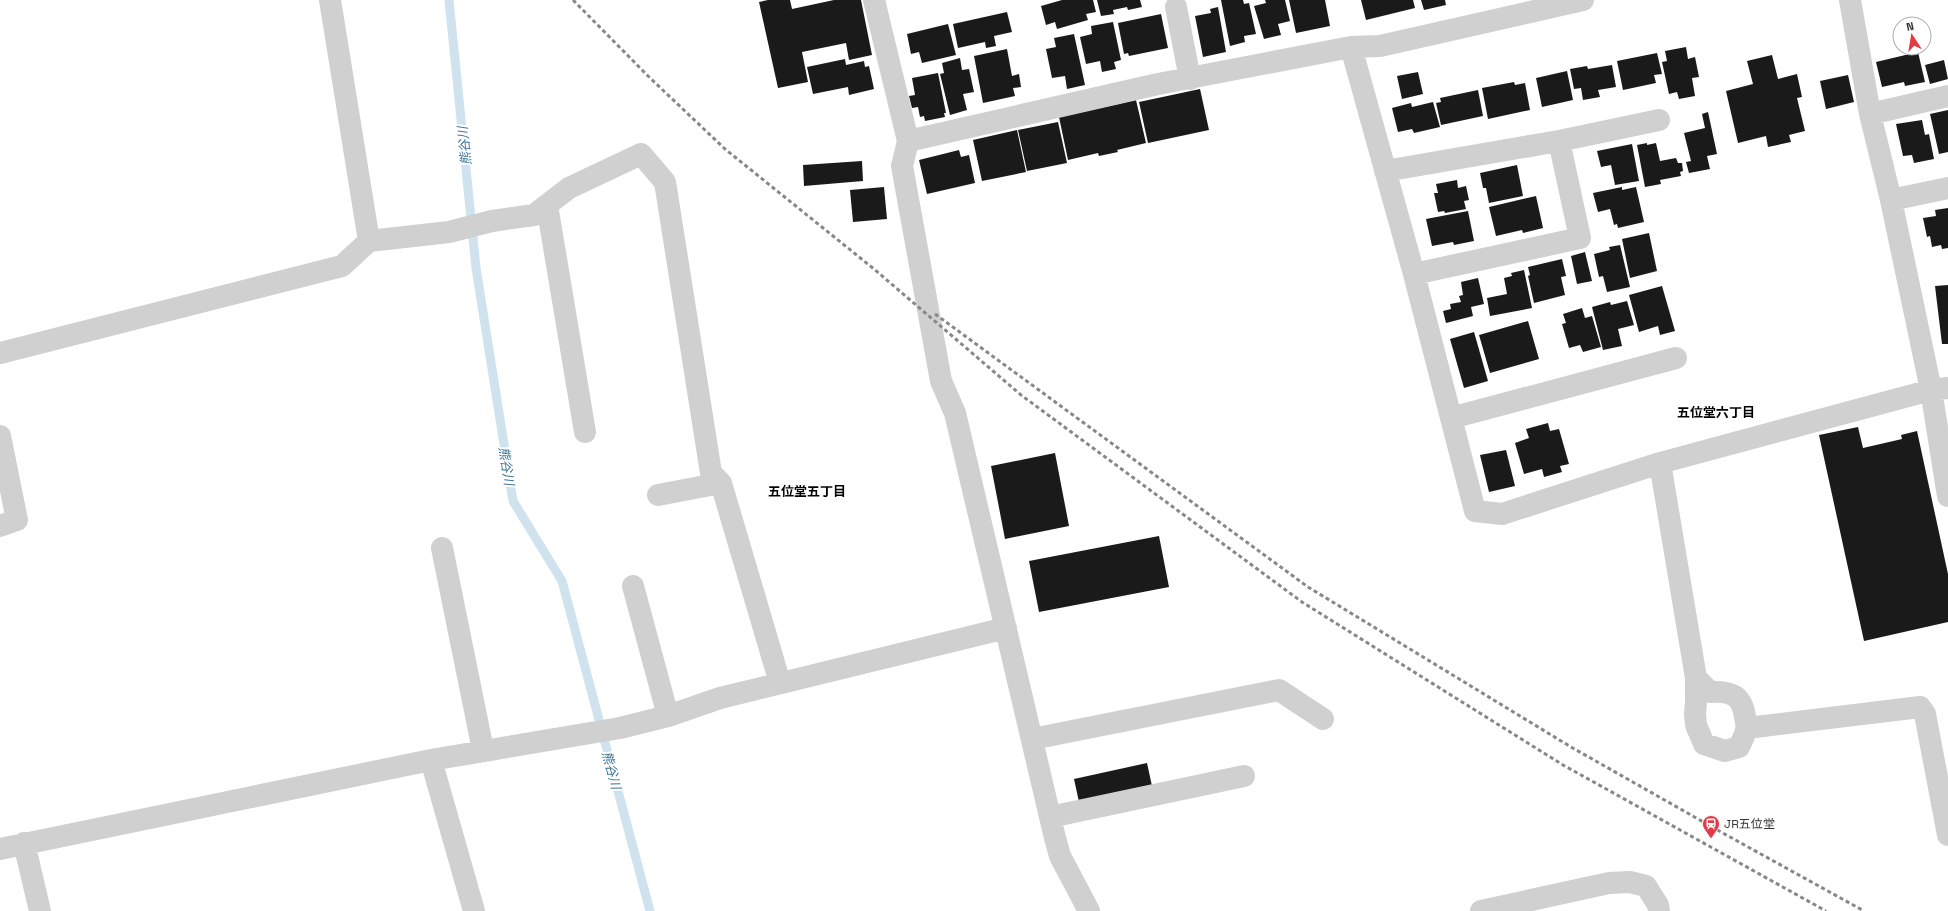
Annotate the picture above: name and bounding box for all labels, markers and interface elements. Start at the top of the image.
north arrow [1892,16,1932,56]
text: N [1905,19,1915,34]
water label: 熊谷川 [454,124,475,166]
district label: 五位堂六丁目 [1677,404,1755,421]
water label: 熊谷川 [495,445,518,489]
district label: 五位堂五丁目 [768,483,846,500]
water label: 熊谷川 [598,749,625,793]
station icon: JR五位堂 [1701,814,1721,839]
place label: JR五位堂 [1724,816,1775,832]

